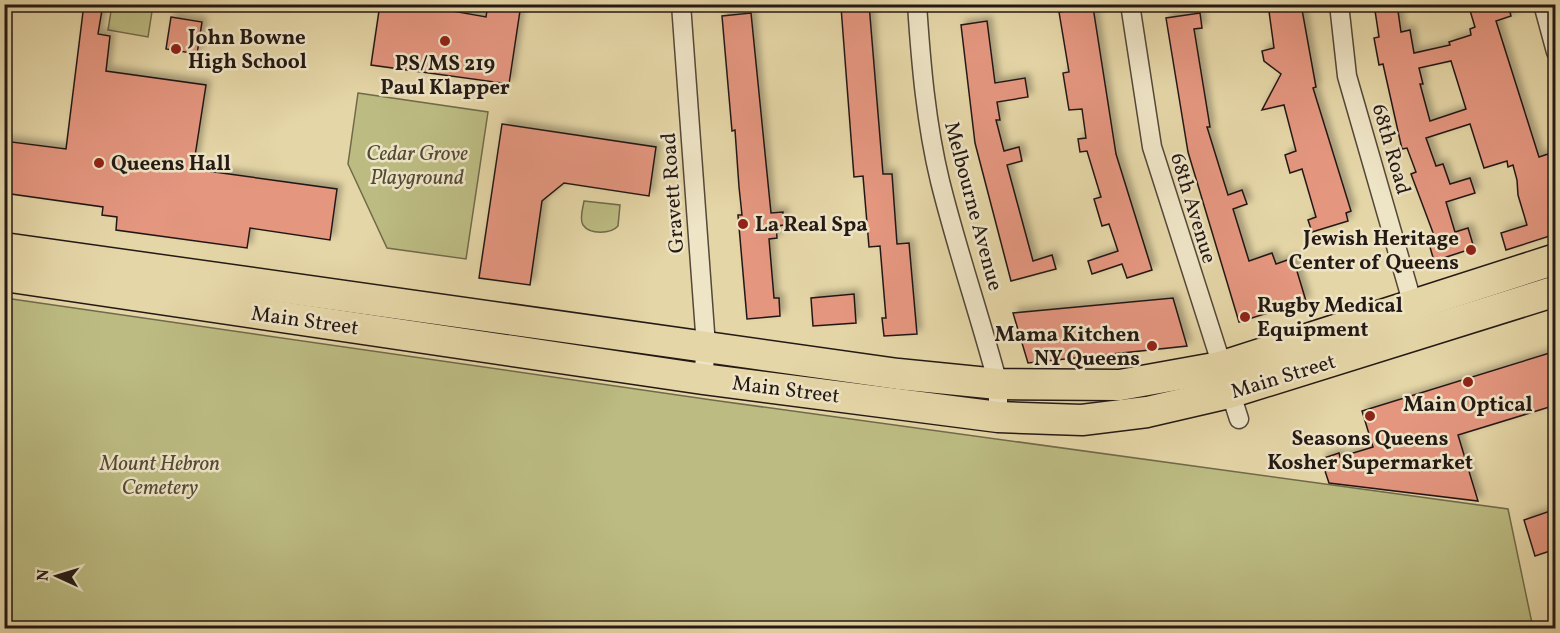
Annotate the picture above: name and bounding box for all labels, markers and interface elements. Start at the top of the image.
place label: John Bowne High School [187,24,307,77]
marker: PS/MS 219 Paul Klapper [438,34,452,48]
marker: John Bowne High School [169,42,183,56]
place label: PS/MS 219 Paul Klapper [380,50,510,103]
street label: 68th Road [1364,101,1417,198]
street label: Melbourne Avenue [936,119,1009,294]
street label: Gravett Road [655,132,692,254]
park label: Cedar Grove Playground [366,140,468,193]
place label: Queens Hall [111,150,231,179]
street label: 68th Avenue [1162,150,1223,267]
marker: Queens Hall [92,156,106,170]
place label: La Real Spa [755,211,868,240]
marker: La Real Spa [736,217,750,231]
place label: Jewish Heritage Center of Queens [1289,225,1459,278]
marker: Jewish Heritage Center of Queens [1464,243,1478,257]
place label: Rugby Medical Equipment [1257,292,1403,345]
street label: Main Street [249,300,360,343]
marker: Rugby Medical Equipment [1238,310,1252,324]
place label: Mama Kitchen NY Queens [994,321,1140,374]
marker: Mama Kitchen NY Queens [1145,339,1159,353]
street label: Main Street [1228,348,1339,407]
street label: Main Street [730,370,841,411]
marker: Main Optical [1461,375,1475,389]
place label: Main Optical [1403,391,1533,420]
marker: Seasons Queens Kosher Supermarket [1363,409,1377,423]
place label: Seasons Queens Kosher Supermarket [1267,425,1473,478]
park label: Mount Hebron Cemetery [99,450,220,503]
north arrow [27,546,87,606]
text: N [33,568,55,582]

